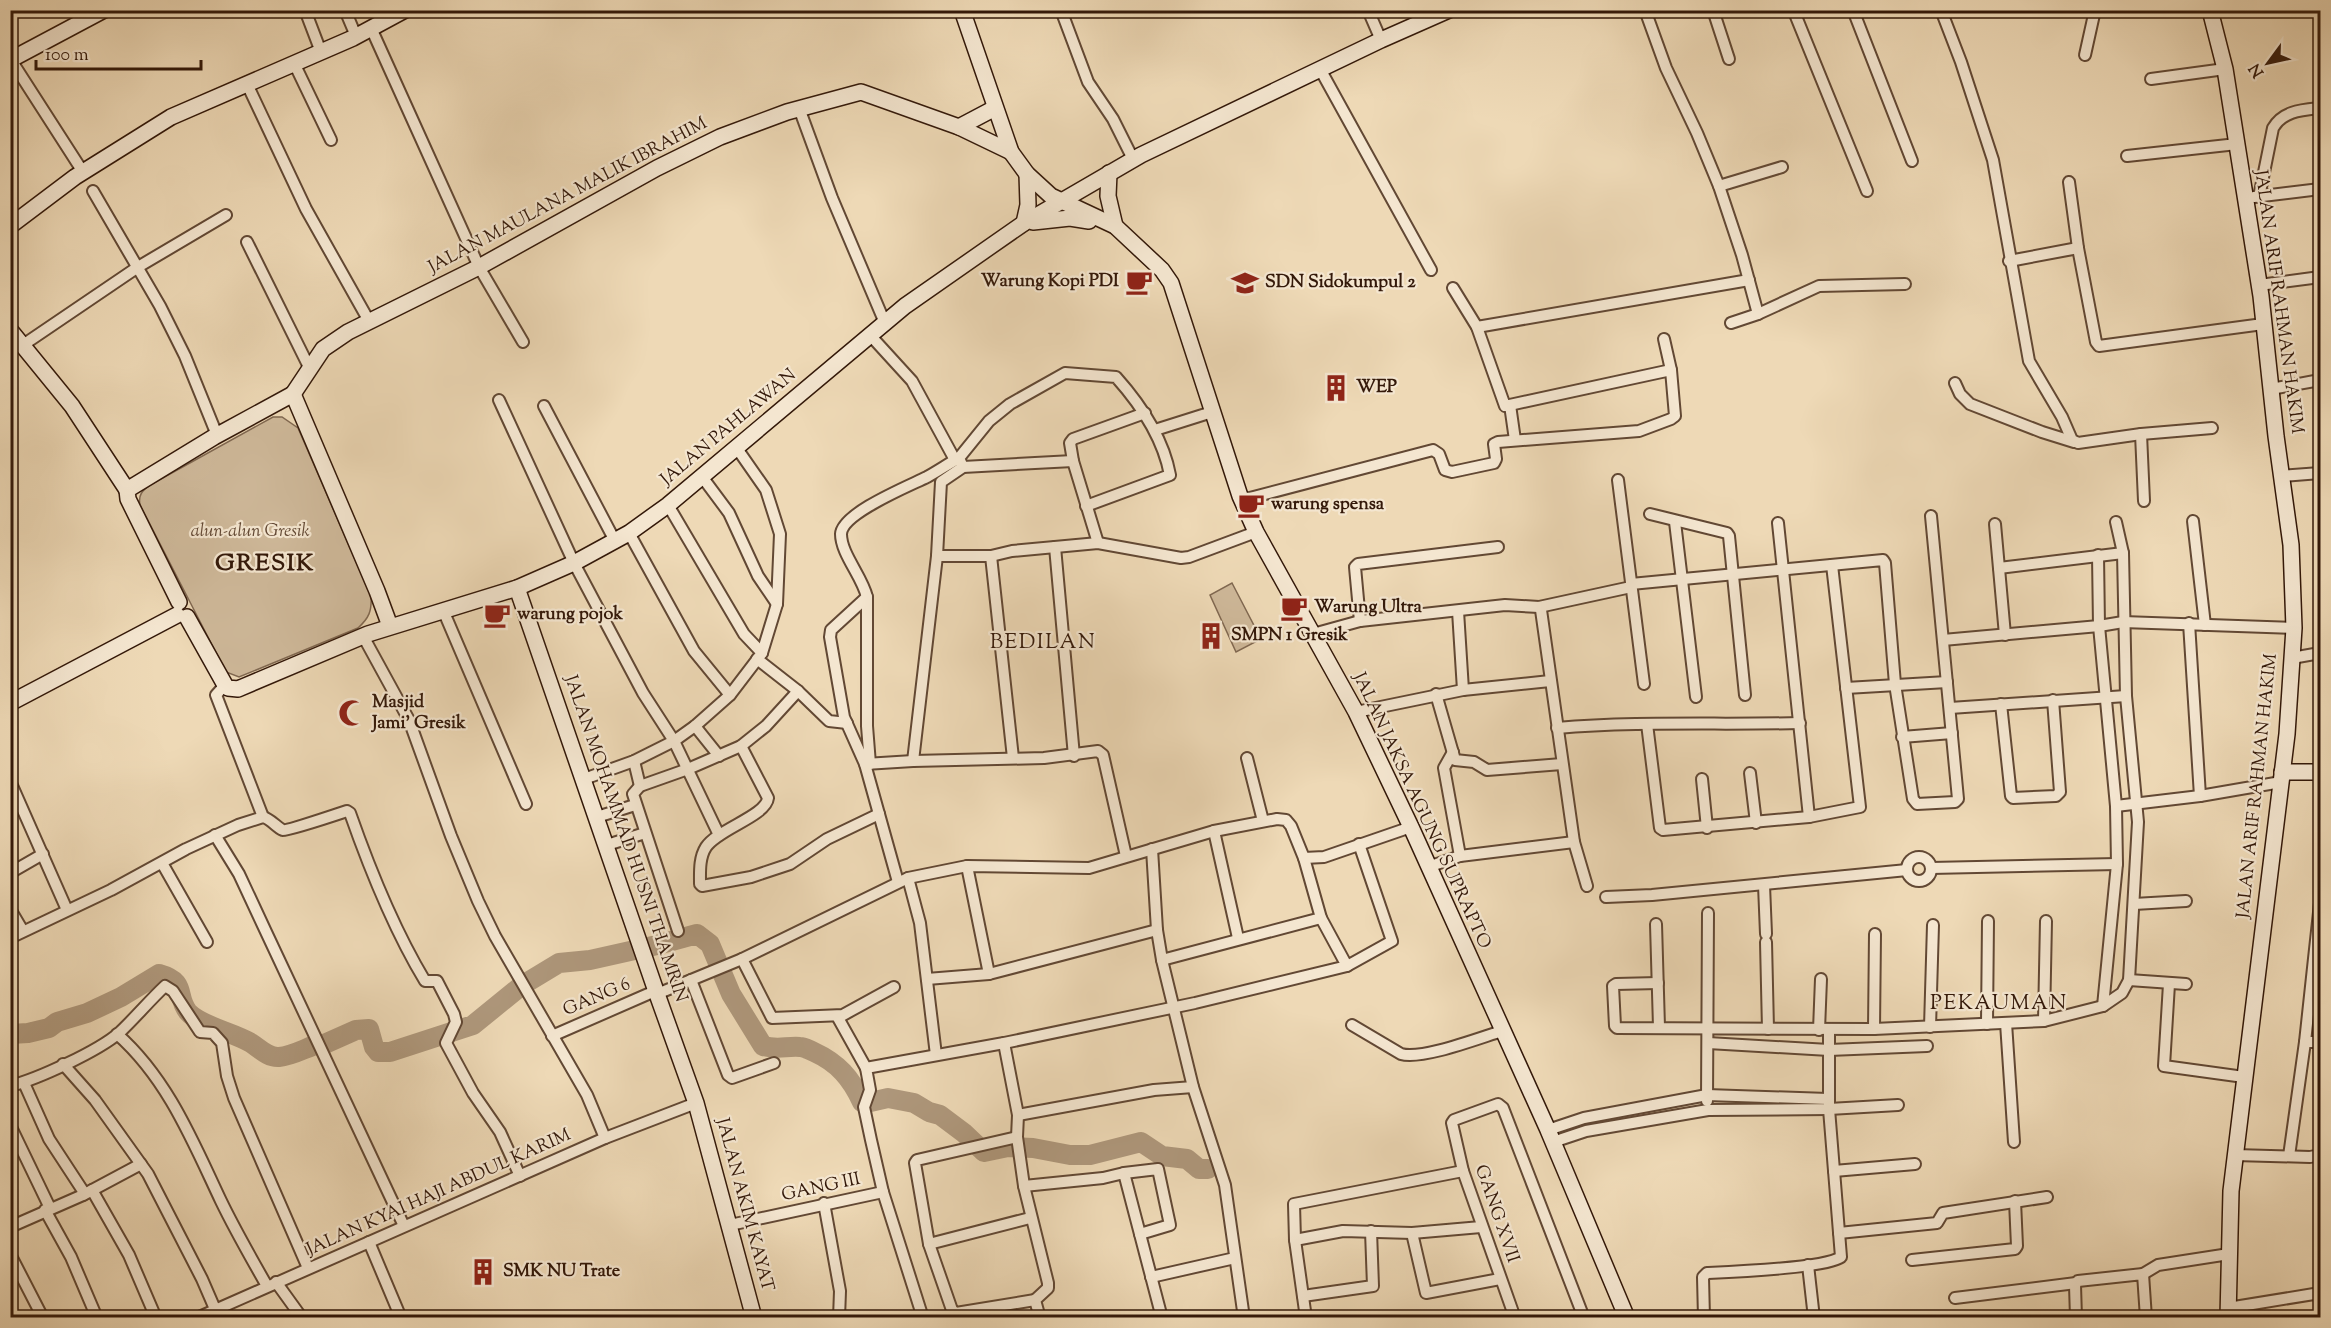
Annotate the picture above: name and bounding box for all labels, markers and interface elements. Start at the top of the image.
scale bar [36,33,201,71]
north arrow [2238,33,2298,93]
text: 100 m [45,43,89,69]
text: N [2244,58,2271,81]
street label: JALAN MAULANA MALIK IBRAHIM [423,111,712,281]
street label: JALAN ARIF RAHMAN HAKIM [2246,167,2309,436]
cafe icon: Warung Kopi PDI [1124,267,1154,297]
school or university icon: SDN Sidokumpul 2 [1230,268,1260,298]
place label: Warung Kopi PDI [981,269,1119,295]
place label: SDN Sidokumpul 2 [1265,270,1416,296]
street label: JALAN PAHLAWAN [655,363,803,493]
building icon: WEP [1321,373,1351,403]
place label: WEP [1356,375,1397,401]
cafe icon: warung spensa [1236,490,1266,520]
place label: warung spensa [1271,492,1385,518]
park label: alun-alun Gresik [190,519,310,545]
district label: GRESIK [215,547,315,581]
cafe icon: Warung Ultra [1279,593,1309,623]
place label: Warung Ultra [1314,595,1423,621]
cafe icon: warung pojok [482,600,512,630]
place label: warung pojok [517,602,623,628]
building icon: SMPN 1 Gresik [1196,621,1226,651]
place label: SMPN 1 Gresik [1231,623,1348,649]
district label: BEDILAN [990,628,1096,658]
street label: JALAN ARIF RAHMAN HAKIM [2231,652,2285,921]
street label: JALAN JAKSA AGUNG SUPRAPTO [1345,668,1497,953]
street label: JALAN MOHAMMAD HUSNI THAMRIN [556,671,693,1006]
place label: Masjid Jami' Gresik [370,690,466,737]
mosque icon: Masjid Jami' Gresik [337,698,367,728]
street label: GANG 6 [559,972,635,1024]
district label: PEKAUMAN [1930,989,2068,1019]
street label: JALAN AKIM KAYAT [708,1115,780,1295]
street label: JALAN KYAI HAJI ABDUL KARIM [302,1123,576,1264]
street label: GANG XVII [1467,1161,1525,1267]
street label: GANG III [779,1167,863,1209]
building icon: SMK NU Trate [468,1257,498,1287]
place label: SMK NU Trate [503,1259,621,1285]

